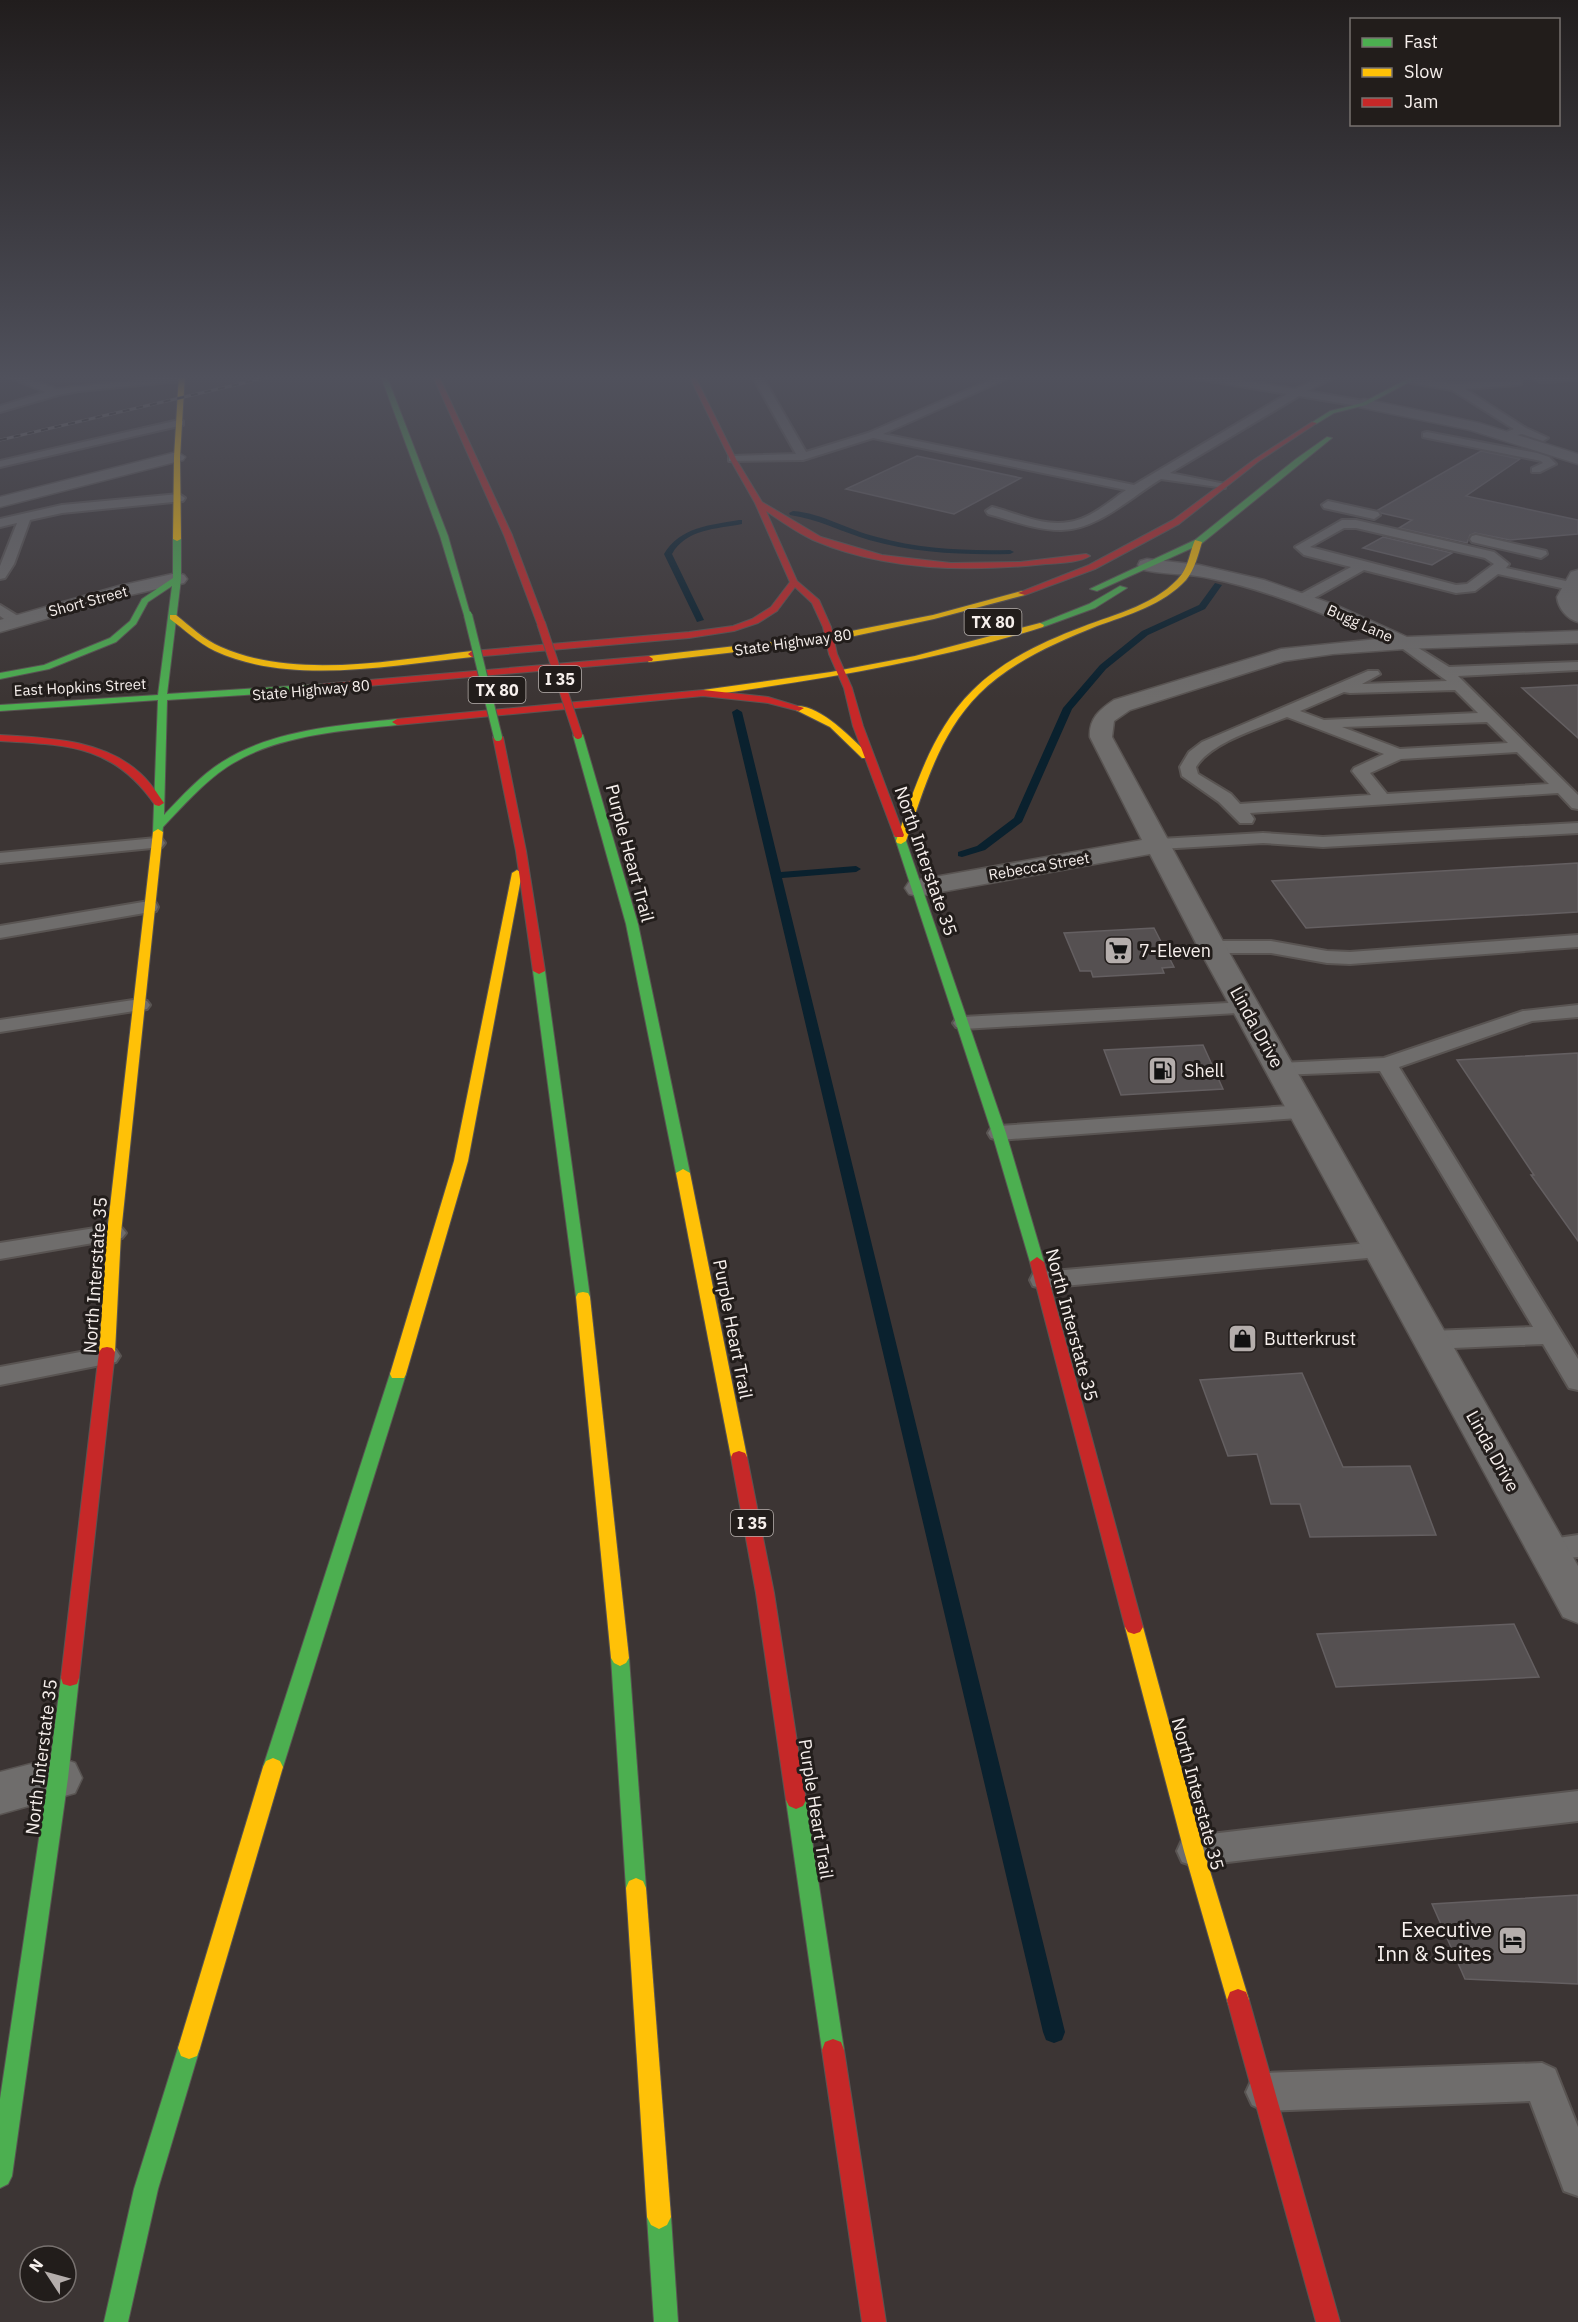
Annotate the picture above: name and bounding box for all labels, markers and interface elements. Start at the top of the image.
legend [1350,18,1560,126]
text: Fast [1404,30,1438,53]
text: Slow [1404,60,1443,83]
text: Jam [1404,90,1439,113]
street label: Short Street [46,581,130,621]
street label: Bugg Lane [1324,600,1396,646]
road number: TX 80 [964,609,1022,635]
street label: State Highway 80 [733,624,853,660]
road number: I 35 [539,666,581,692]
street label: East Hopkins Street [13,674,147,700]
street label: State Highway 80 [251,675,371,705]
road number: TX 80 [468,677,526,703]
street label: Purple Heart Trail [601,782,659,925]
street label: North Interstate 35 [890,783,962,939]
street label: Rebecca Street [987,848,1091,884]
supermarket icon: 7-Eleven [1102,934,1134,966]
place label: 7-Eleven [1139,939,1211,962]
street label: Linda Drive [1225,982,1289,1072]
fuel station icon: Shell [1147,1054,1179,1086]
place label: Shell [1184,1059,1224,1082]
street label: North Interstate 35 [78,1196,112,1354]
street label: North Interstate 35 [1041,1246,1103,1404]
street label: Purple Heart Trail [708,1257,758,1401]
shop icon: Butterkrust [1227,1322,1259,1354]
place label: Butterkrust [1264,1327,1356,1350]
street label: Linda Drive [1461,1406,1525,1496]
road number: I 35 [731,1510,773,1536]
street label: North Interstate 35 [20,1678,62,1836]
street label: North Interstate 35 [1167,1715,1229,1873]
street label: Purple Heart Trail [794,1737,838,1881]
place label: Executive Inn & Suites [1377,1915,1492,1967]
hotel icon: Executive Inn & Suites [1497,1925,1529,1957]
north arrow [18,2244,78,2304]
text: N [24,2255,47,2276]

